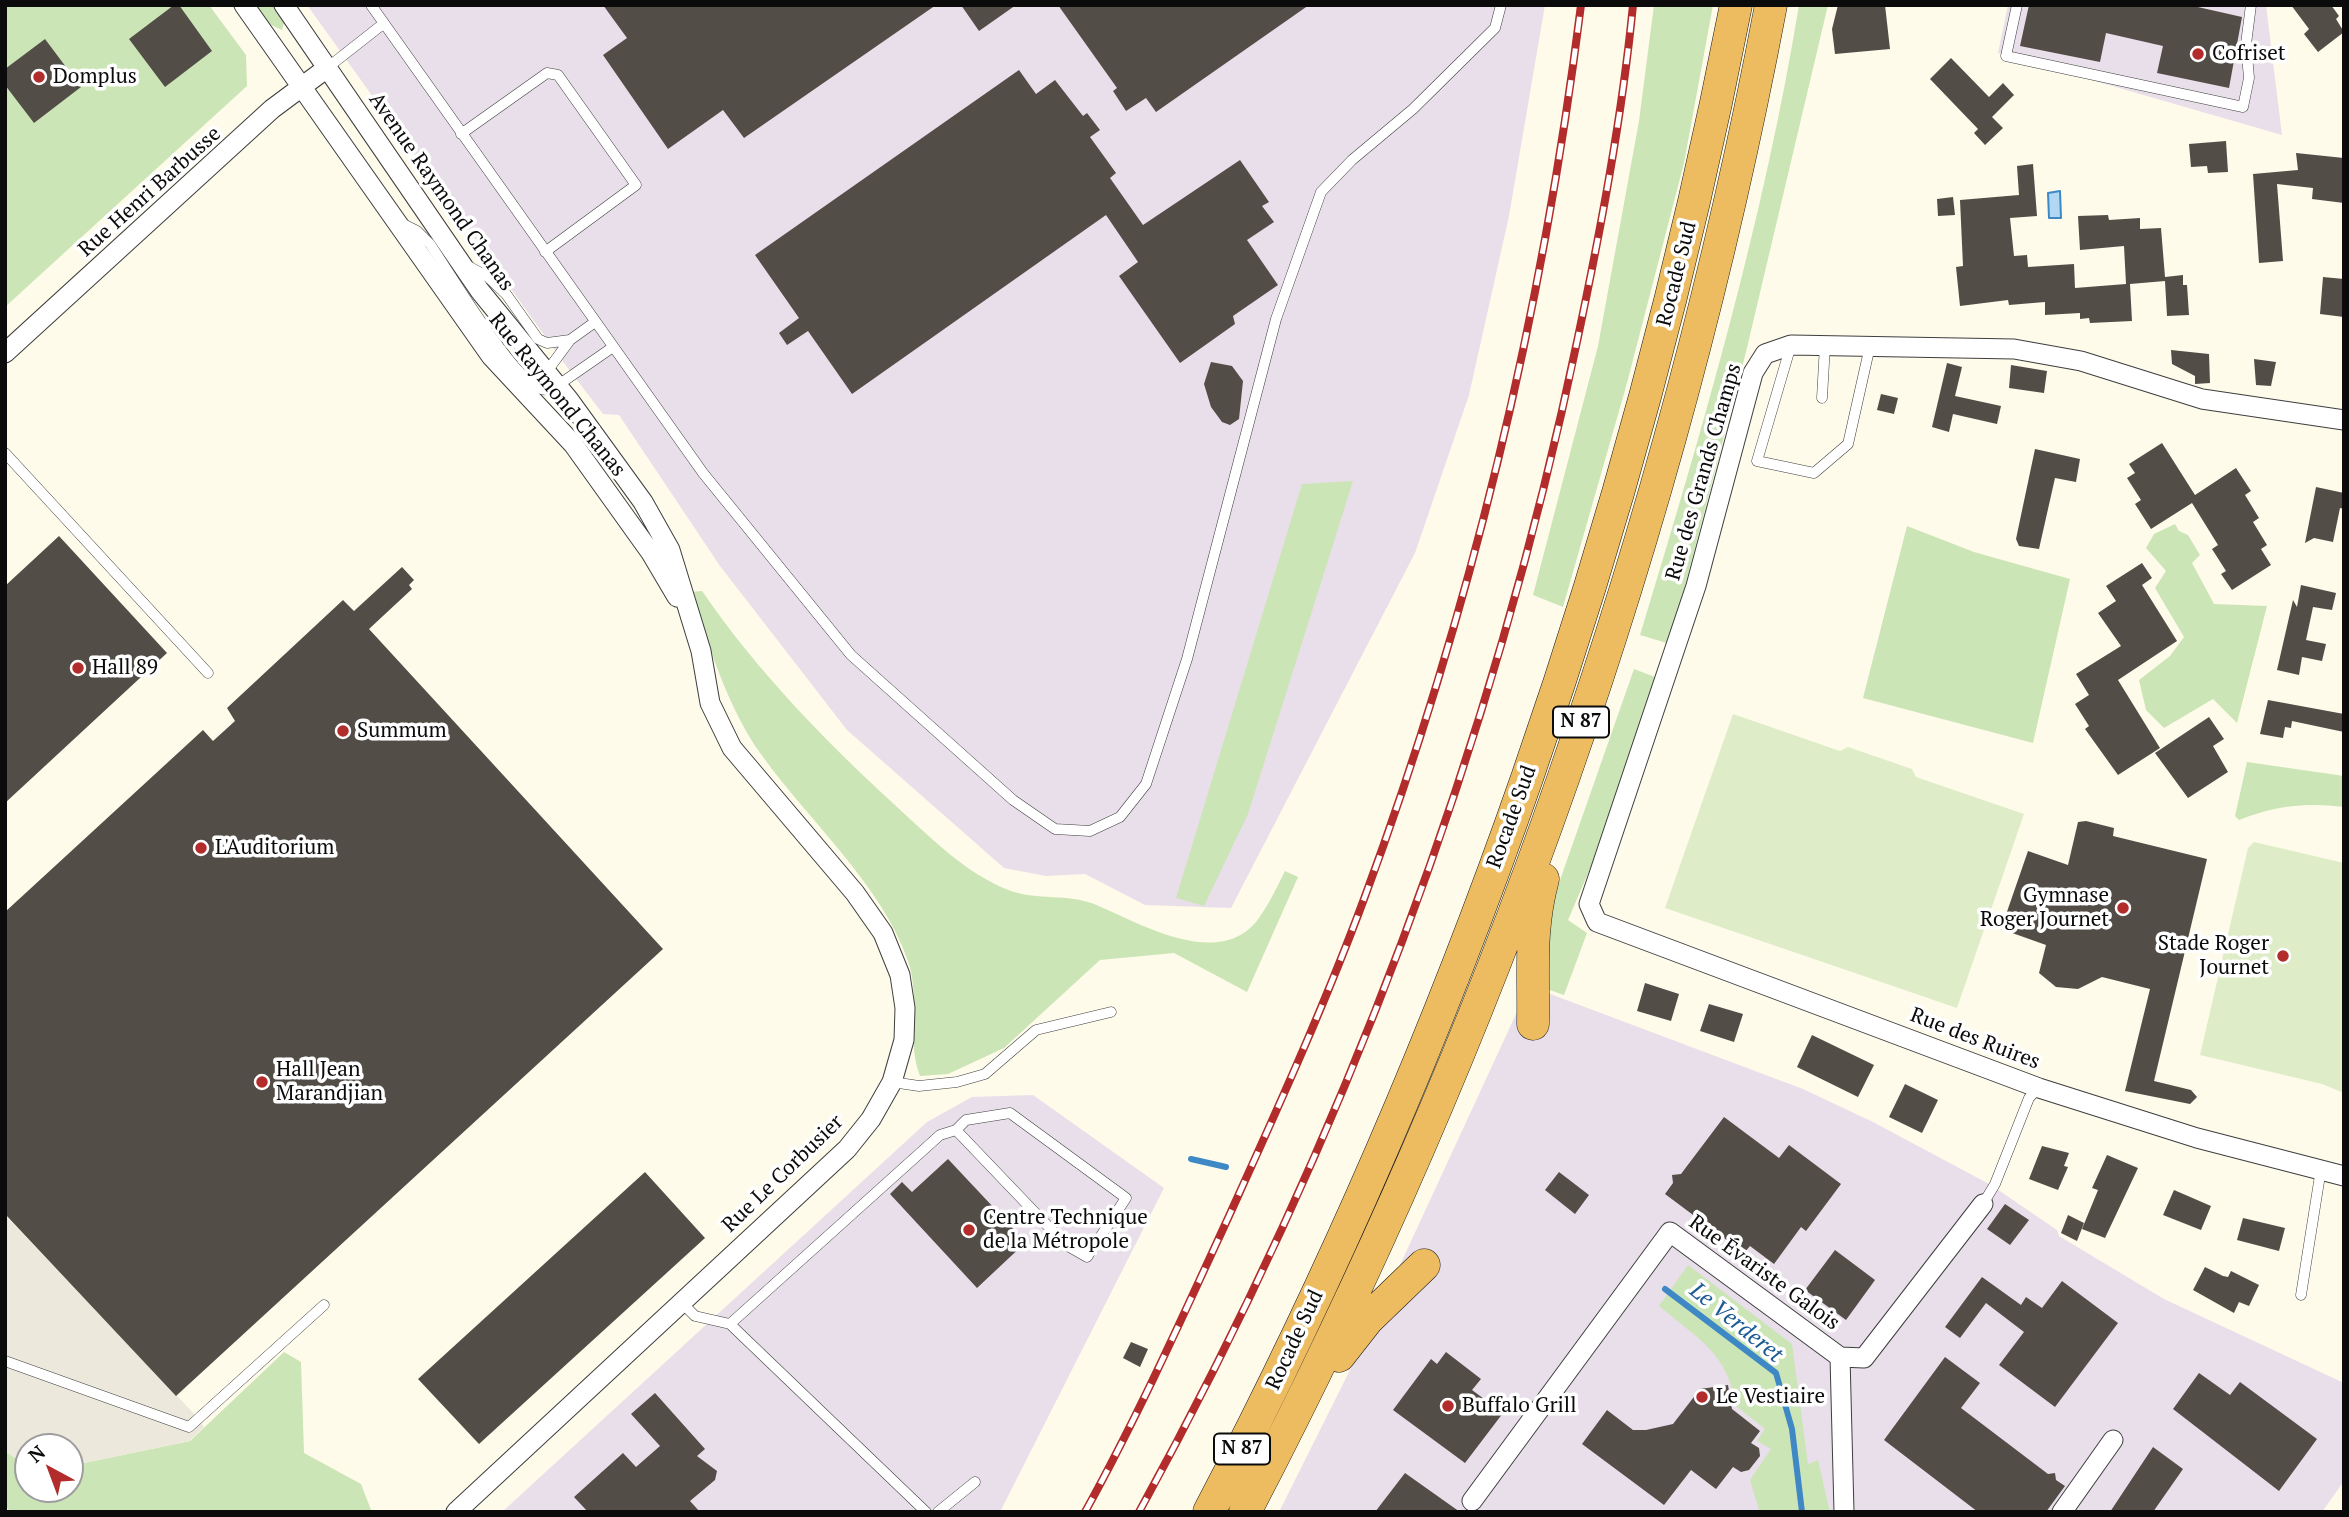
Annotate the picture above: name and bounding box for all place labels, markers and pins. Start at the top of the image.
place label: Cofriset [2212,41,2286,67]
marker: Cofriset [2190,46,2206,62]
place label: Domplus [53,64,137,90]
marker: Domplus [31,69,47,85]
place label: Hall 89 [92,655,158,681]
marker: Hall 89 [70,660,86,676]
place label: Summum [357,718,447,744]
marker: Summum [335,723,351,739]
place label: L'Auditorium [215,835,334,861]
marker: L'Auditorium [193,840,209,856]
place label: Gymnase Roger Journet [1980,883,2109,933]
marker: Gymnase Roger Journet [2115,900,2131,916]
place label: Stade Roger Journet [2158,931,2269,981]
marker: Stade Roger Journet [2275,948,2291,964]
place label: Hall Jean Marandjian [276,1057,383,1107]
marker: Hall Jean Marandjian [254,1074,270,1090]
place label: Centre Technique de la Métropole [983,1205,1148,1255]
marker: Centre Technique de la Métropole [961,1222,977,1238]
place label: Le Vestiaire [1716,1384,1825,1410]
marker: Le Vestiaire [1694,1389,1710,1405]
place label: Buffalo Grill [1462,1393,1576,1419]
marker: Buffalo Grill [1440,1398,1456,1414]

